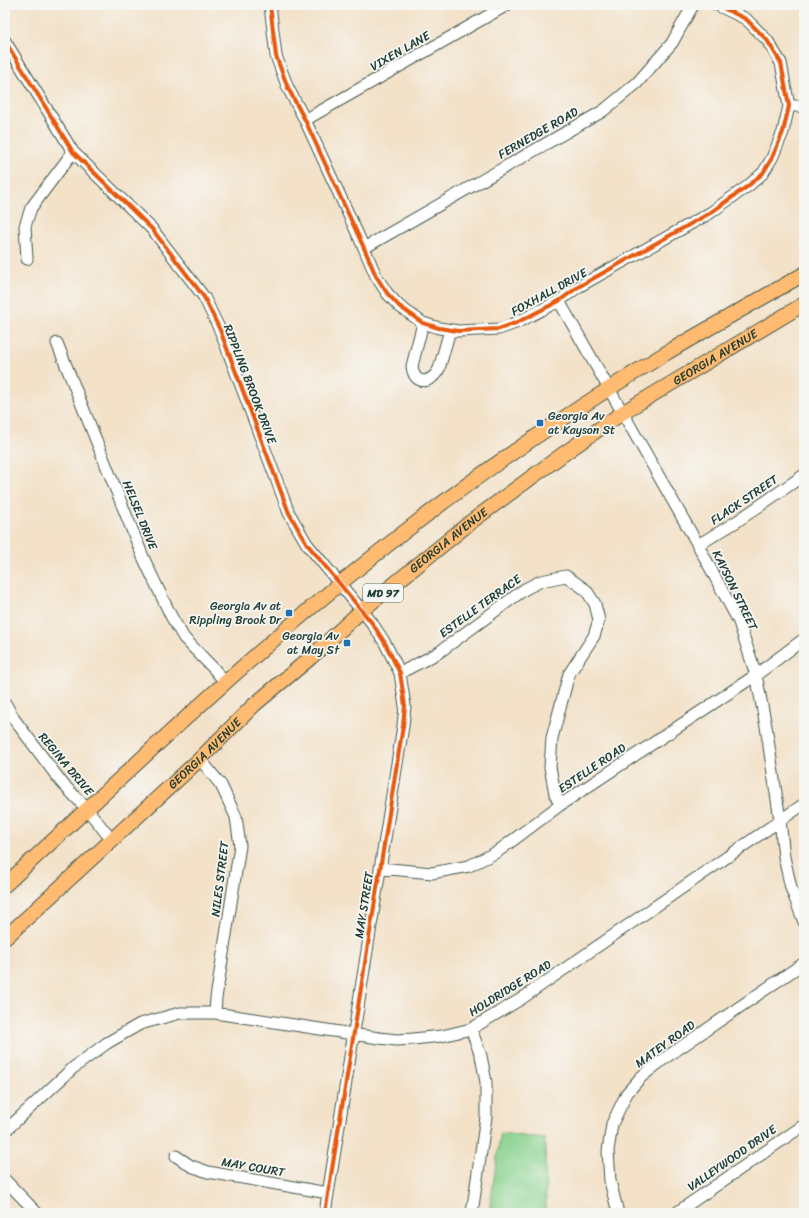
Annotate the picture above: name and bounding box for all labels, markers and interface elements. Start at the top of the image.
street label: VIXEN LANE [366,24,435,77]
street label: FERNEDGE ROAD [494,101,583,165]
street label: FOXHALL DRIVE [507,261,593,322]
street label: RIPPLING BROOK DRIVE [217,321,283,448]
street label: GEORGIA AVENUE [668,322,763,391]
place label: Georgia Av at Kayson St [548,405,615,441]
marker: Georgia Av at Kayson St [535,418,545,428]
street label: FLACK STREET [706,469,783,531]
street label: HELSEL DRIVE [116,477,164,554]
street label: GEORGIA AVENUE [404,501,494,579]
street label: KAYSON STREET [706,546,764,635]
street label: ESTELLE TERRACE [434,568,527,644]
road number: MD 97 [363,584,403,602]
place label: Georgia Av at Rippling Brook Dr [189,595,282,631]
marker: Georgia Av at Rippling Brook Dr [284,608,294,618]
place label: Georgia Av at May St [282,625,340,661]
marker: Georgia Av at May St [342,638,352,648]
street label: GEORGIA AVENUE [163,711,248,795]
street label: REGINA DRIVE [33,727,100,802]
street label: ESTELLE ROAD [553,737,631,799]
street label: NILES STREET [204,839,236,918]
street label: MAY STREET [348,869,380,940]
street label: HOLDRIDGE ROAD [464,953,557,1022]
street label: MATEY ROAD [630,1014,701,1074]
street label: VALLEYWOOD DRIVE [683,1118,782,1197]
street label: MAY COURT [220,1151,287,1183]

